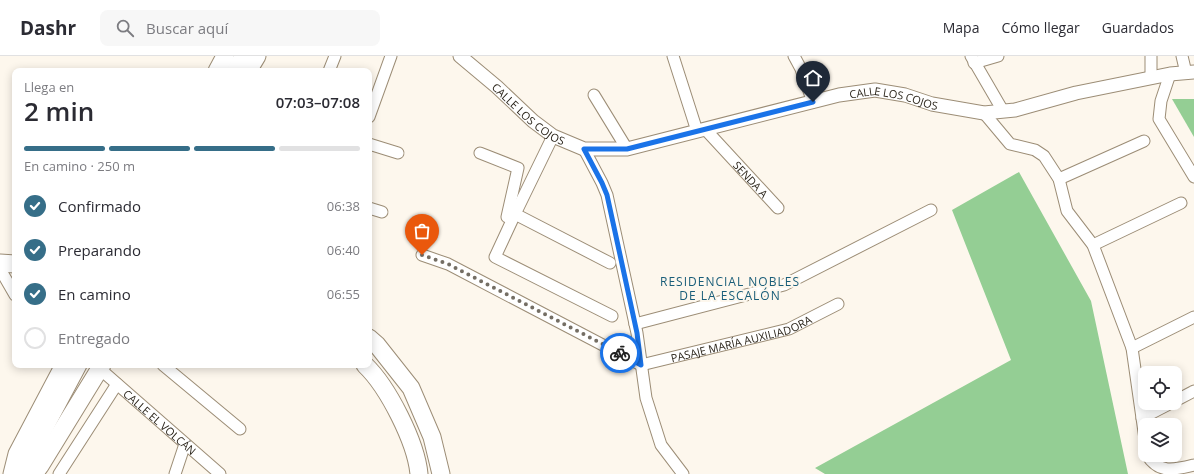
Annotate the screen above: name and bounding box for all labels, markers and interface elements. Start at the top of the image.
search box [100,10,380,46]
text: Dashr [20,15,76,41]
icon: search [114,17,136,39]
text: Buscar aquí [146,18,228,38]
text: Mapa [943,18,979,37]
text: Cómo llegar [1001,18,1080,37]
text: Guardados [1102,18,1174,37]
pin [796,61,830,102]
icon: home [802,67,824,89]
text: Llega en [24,78,74,96]
street label: CALLE LOS COJOS [489,79,567,148]
street label: CALLE LOS COJOS [848,83,939,112]
text: 07:03–07:08 [276,92,360,112]
text: 2 min [24,93,94,129]
text: En camino · 250 m [24,157,135,175]
street label: SENDA A [730,157,772,201]
icon: check [24,195,46,217]
text: Confirmado [58,196,141,216]
text: 06:38 [327,197,360,215]
pin [405,214,439,255]
icon: bag [411,220,433,242]
icon: check [24,239,46,261]
text: Preparando [58,240,141,260]
text: 06:40 [327,241,360,259]
district label: RESIDENCIAL NOBLES DE LA ESCALÓN [660,273,800,304]
icon: check [24,283,46,305]
text: En camino [58,284,131,304]
text: 06:55 [327,285,360,303]
street label: PASAJE MARÍA AUXILIADORA [669,311,814,365]
text: Entregado [58,328,130,348]
courier [600,333,640,373]
icon: bike [609,342,631,364]
map controls [1138,366,1182,462]
button: locate [1138,366,1182,410]
street label: CALLE EL VOLCÁN [121,386,200,458]
button: layers [1138,418,1182,462]

